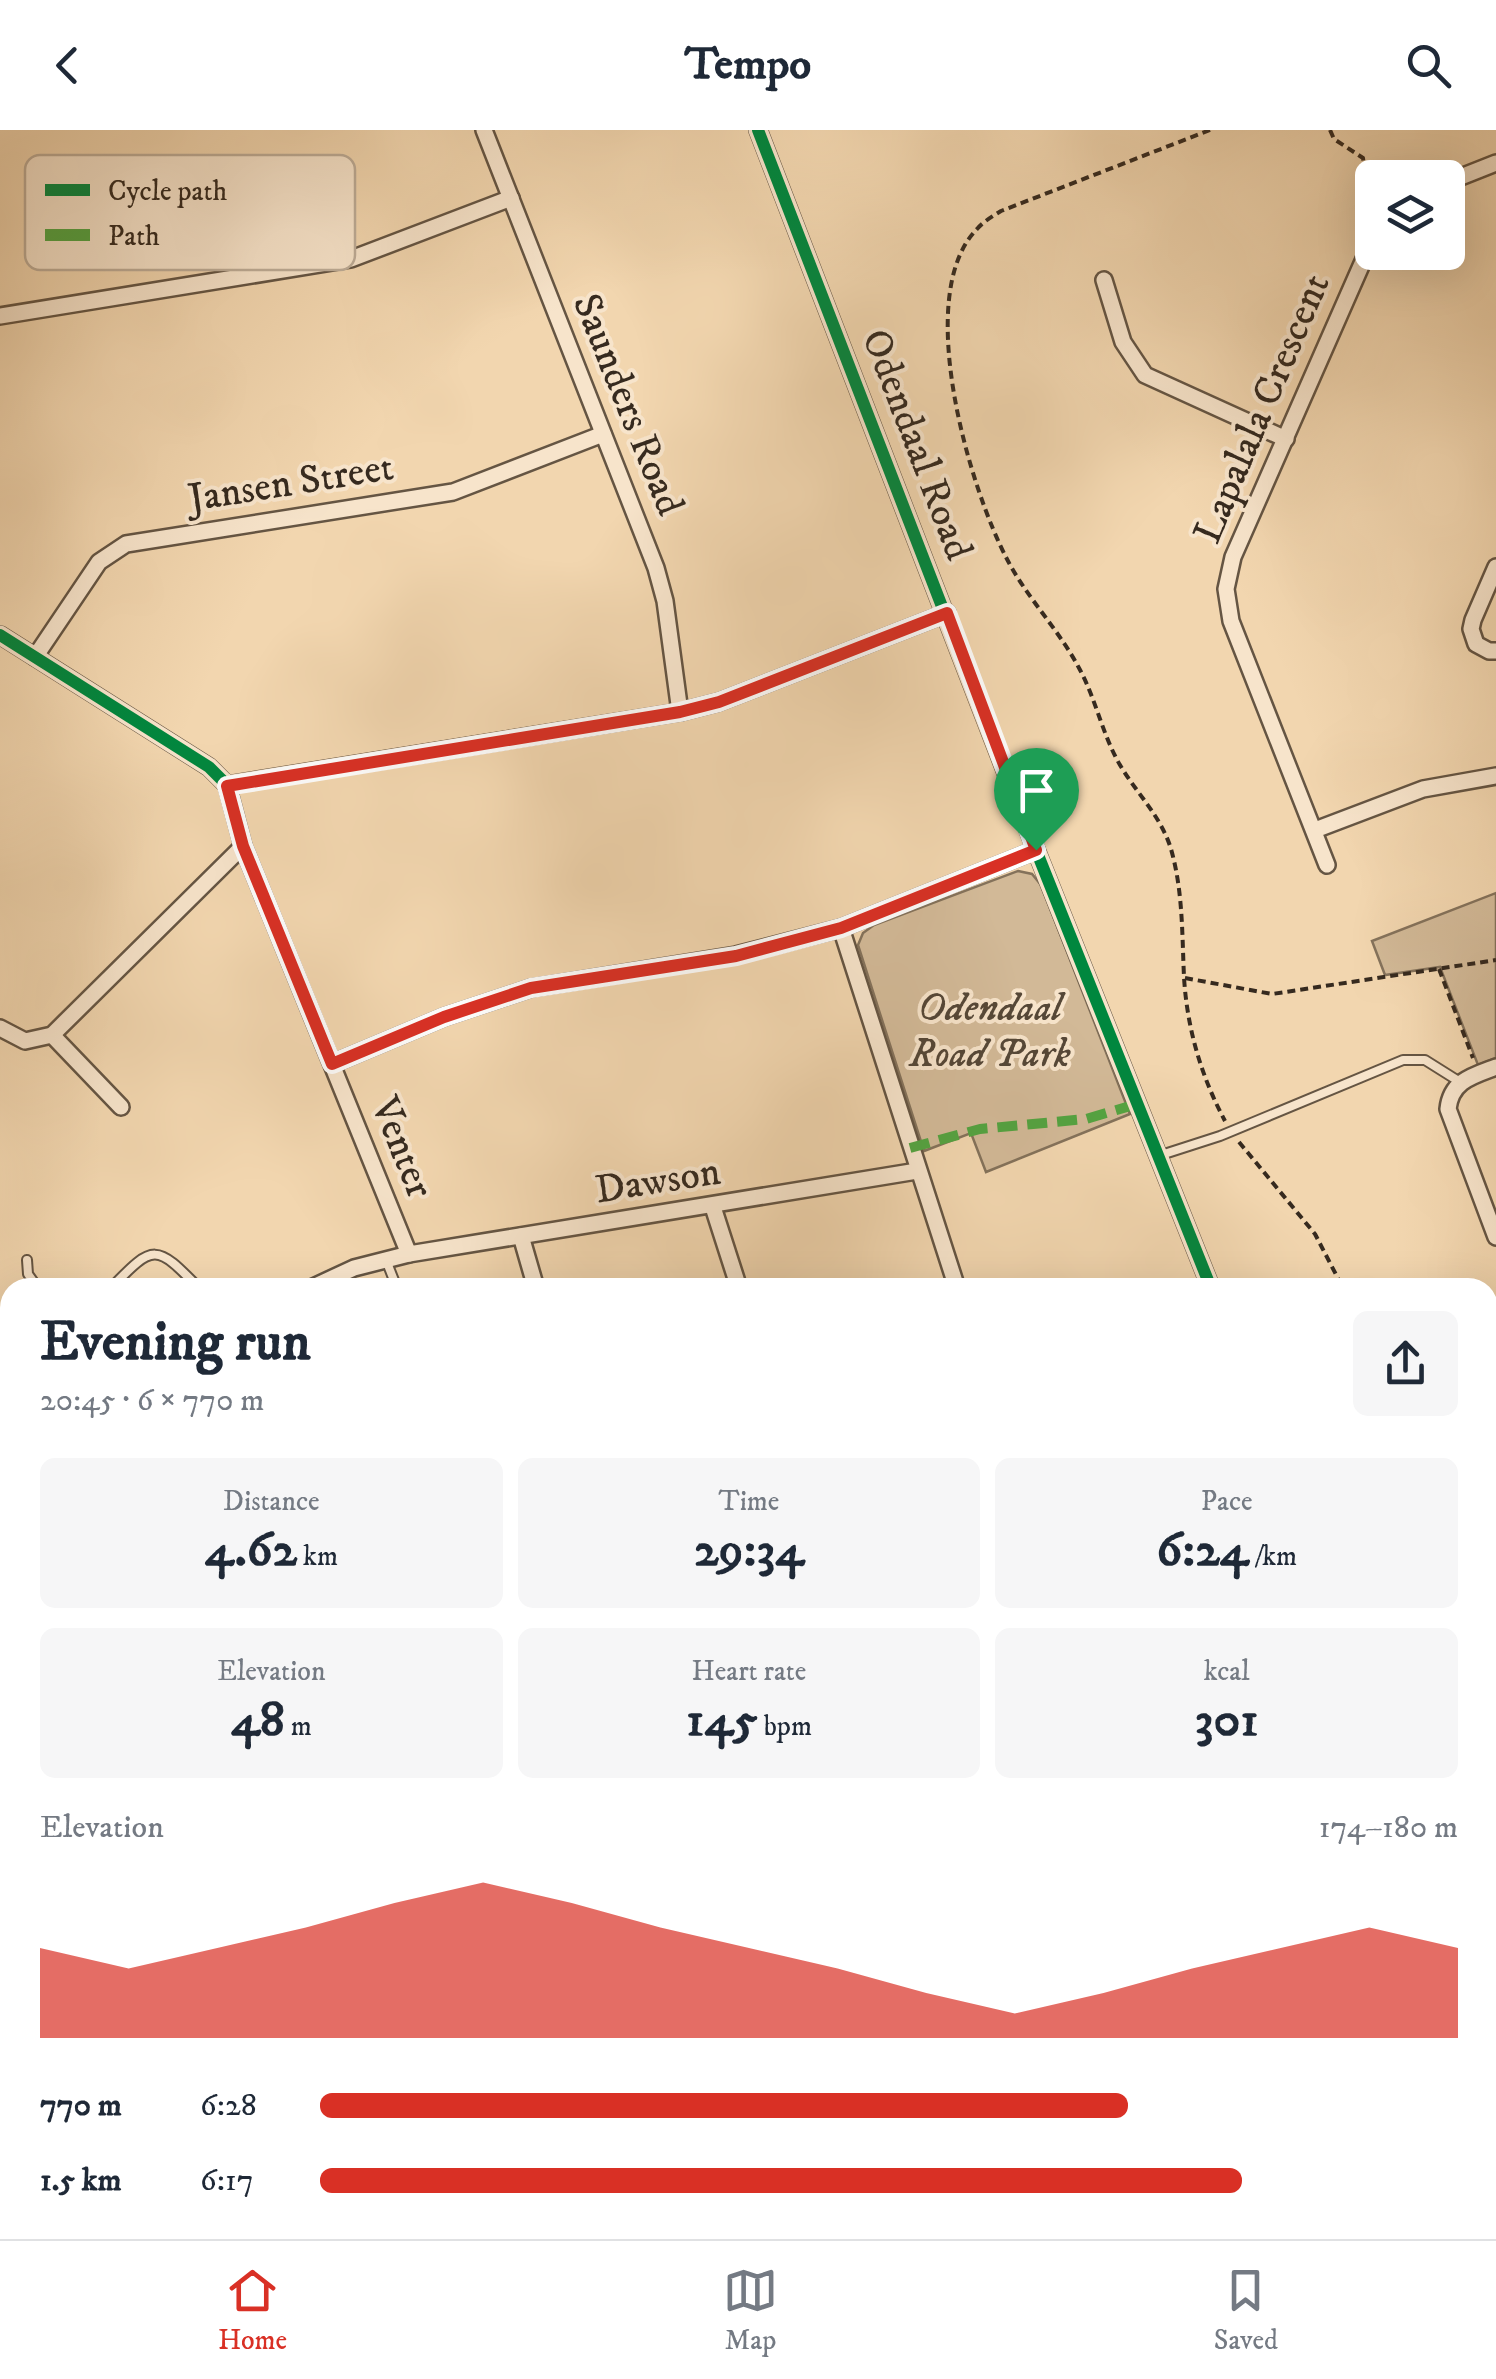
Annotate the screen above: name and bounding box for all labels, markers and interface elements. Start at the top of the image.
text: Tempo [685,37,811,93]
icon: back [40,38,95,93]
icon: search [1401,38,1456,93]
legend [25,155,355,270]
map controls [1355,160,1465,270]
button: layers [1355,160,1465,270]
text: Cycle path [108,174,227,209]
text: Path [108,219,160,254]
street label: Lapalala Crescent [1184,267,1342,551]
street label: Saunders Road [560,287,694,523]
street label: Odendaal Road [849,323,983,567]
street label: Jansen Street [181,443,397,526]
pin [994,748,1079,851]
icon: arrive [1009,763,1064,818]
park label: Odendaal Road Park [908,984,1071,1080]
street label: Venter [358,1089,444,1206]
street label: Dawson [592,1147,724,1217]
text: Evening run [40,1309,311,1378]
button: share [1353,1311,1458,1416]
text: 20:45 · 6 × 770 m [40,1381,264,1421]
text: Distance [223,1484,320,1519]
text: Time [719,1484,779,1519]
text: Pace [1201,1484,1253,1519]
text: 4.62 [205,1519,297,1582]
text: 29:34 [694,1519,804,1582]
text: 6:24 [1156,1519,1249,1582]
text: km [297,1539,338,1574]
text: /km [1249,1539,1297,1574]
text: Elevation [217,1654,326,1689]
text: Heart rate [692,1654,806,1689]
text: kcal [1204,1654,1250,1689]
text: 48 [231,1689,285,1752]
text: 145 [686,1689,758,1752]
text: 301 [1195,1689,1259,1752]
text: m [285,1709,312,1744]
text: bpm [758,1709,812,1744]
text: Elevation [40,1808,164,1848]
text: 174–180 m [1319,1808,1458,1848]
text: 770 m [40,2086,122,2126]
text: 6:28 [200,2086,257,2126]
text: 1.5 km [40,2161,122,2201]
text: 6:17 [200,2161,254,2201]
tab: Home [218,2263,287,2358]
tab: Map [723,2263,778,2358]
tab: Saved [1214,2263,1278,2358]

